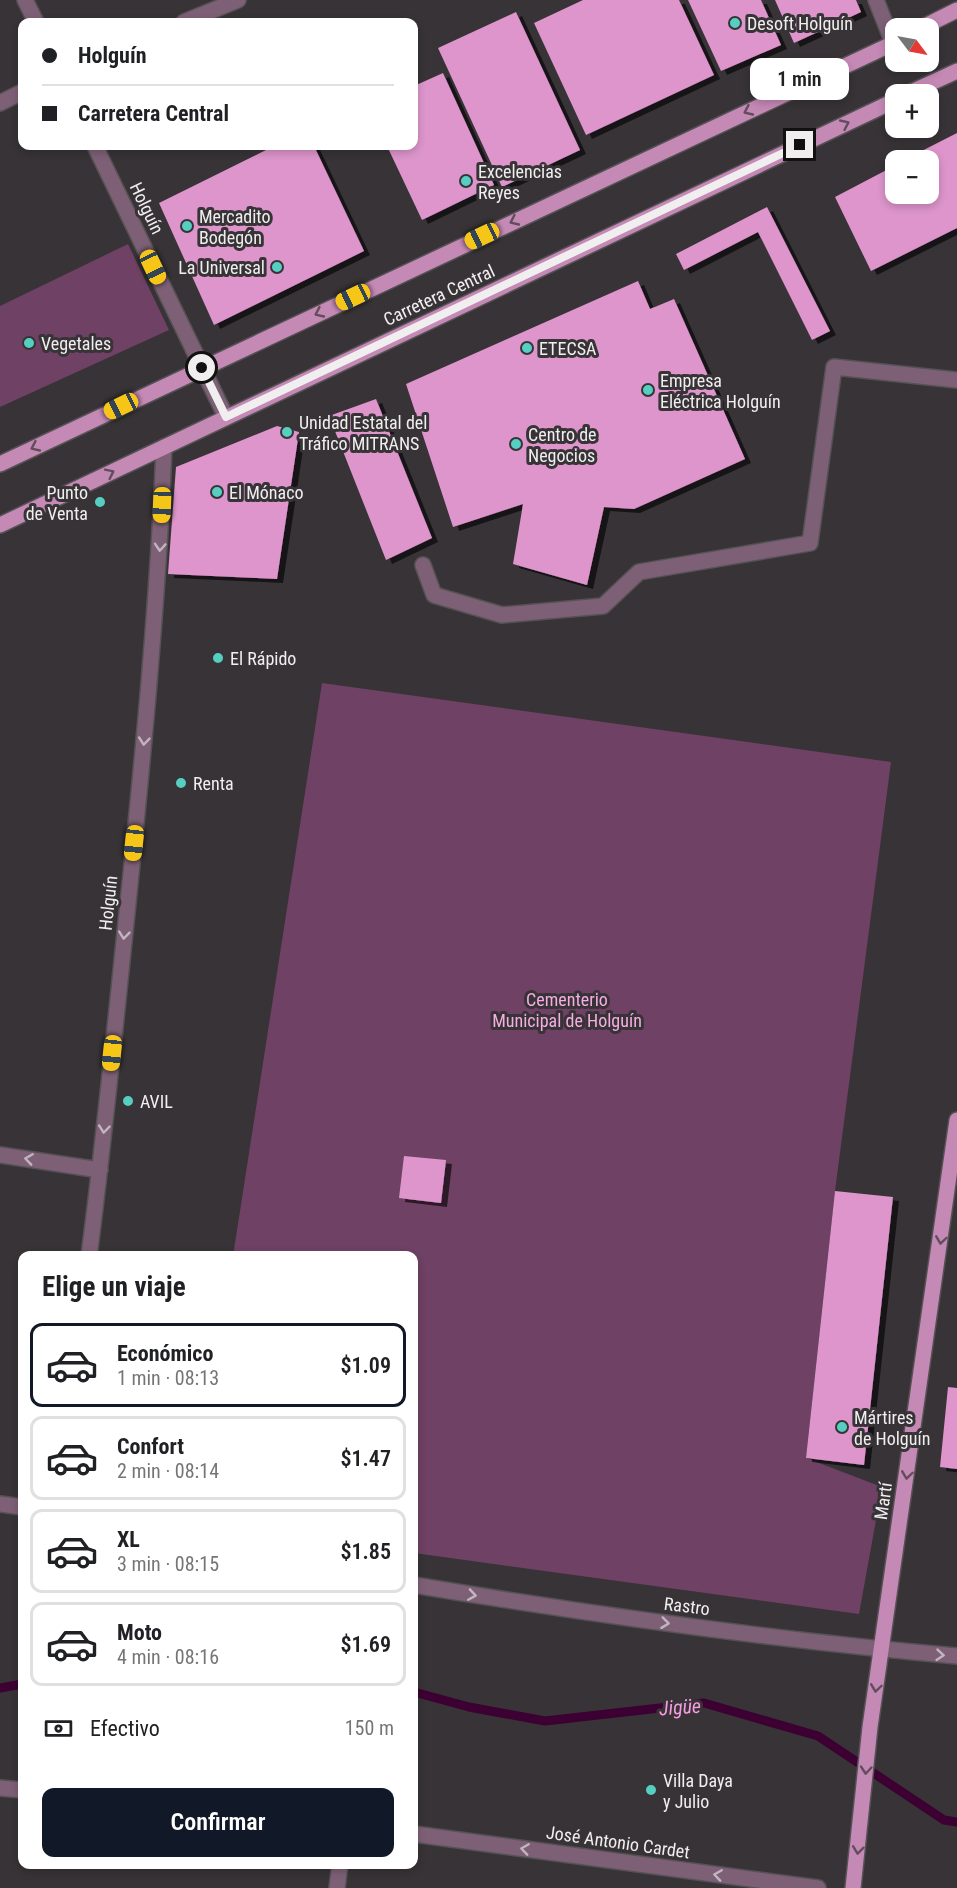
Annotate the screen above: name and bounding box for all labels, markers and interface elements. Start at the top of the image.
place label: Desoft Holguín [747,13,853,34]
marker: Desoft Holguín [728,16,742,30]
north arrow [885,18,939,72]
map controls [885,18,939,204]
text: Holguín [78,43,146,68]
callout: 1 min [750,58,850,100]
text: 1 min [777,67,822,91]
button: + [885,84,939,138]
text: Carretera Central [78,101,229,126]
one-way arrow [743,104,754,116]
one-way arrow [838,120,849,132]
route end [786,131,813,158]
button: − [885,150,939,204]
place label: Excelencias Reyes [478,161,562,203]
marker: Excelencias Reyes [459,174,473,188]
street label: Holguín [126,179,168,237]
place label: Mercadito Bodegón [199,206,271,248]
one-way arrow [510,214,521,226]
marker: Mercadito Bodegón [180,219,194,233]
car [462,220,502,252]
car [137,247,169,287]
place label: La Universal [178,257,265,278]
marker: La Universal [270,260,284,274]
street label: Carretera Central [380,260,498,330]
car [333,281,373,313]
one-way arrow [314,305,325,317]
place label: Vegetales [41,333,111,354]
marker: Vegetales [22,336,36,350]
place label: ETECSA [539,338,597,359]
marker: ETECSA [520,341,534,355]
route start [188,354,215,381]
place label: Empresa Eléctrica Holguín [660,370,781,412]
marker: Empresa Eléctrica Holguín [641,383,655,397]
car [101,390,141,422]
place label: Unidad Estatal del Tráfico MITRANS [299,412,427,454]
place label: Centro de Negocios [528,424,597,466]
marker: Unidad Estatal del Tráfico MITRANS [280,425,294,439]
marker: Centro de Negocios [509,437,523,451]
one-way arrow [30,440,41,452]
one-way arrow [103,468,114,480]
place label: Punto de Venta [26,482,88,524]
place label: El Mónaco [229,482,304,503]
marker: El Mónaco [210,485,224,499]
car [152,487,172,523]
marker: Punto de Venta [93,495,107,509]
one-way arrow [154,542,167,551]
place label: El Rápido [230,648,296,669]
marker: El Rápido [211,651,225,665]
one-way arrow [138,737,151,746]
place label: Renta [193,773,234,794]
marker: Renta [174,776,188,790]
car [123,824,145,862]
street label: Holguín [95,875,121,931]
one-way arrow [118,931,131,940]
park label: Cementerio Municipal de Holguín [492,989,642,1031]
car [101,1034,123,1072]
place label: AVIL [140,1091,173,1112]
marker: AVIL [121,1094,135,1108]
one-way arrow [98,1125,111,1134]
one-way arrow [25,1154,34,1166]
one-way arrow [935,1235,947,1245]
text: Elige un viaje [42,1271,186,1303]
icon: car [45,1338,99,1392]
text: Económico [117,1341,213,1366]
text: $1.09 [340,1353,391,1378]
text: 1 min · 08:13 [117,1366,219,1390]
place label: Mártires de Holguín [854,1407,930,1449]
marker: Mártires de Holguín [835,1420,849,1434]
icon: car [45,1431,99,1485]
text: Confort [117,1434,184,1459]
text: $1.47 [340,1446,391,1471]
text: 2 min · 08:14 [117,1459,219,1483]
one-way arrow [901,1470,913,1479]
street label: Martí [870,1480,896,1521]
icon: car [45,1524,99,1578]
text: XL [117,1527,140,1552]
text: $1.85 [340,1539,391,1564]
text: 3 min · 08:15 [117,1552,219,1576]
one-way arrow [467,1588,476,1600]
street label: Rastro [663,1593,711,1619]
one-way arrow [660,1616,669,1628]
icon: car [45,1617,99,1671]
text: Moto [117,1620,162,1645]
text: $1.69 [340,1632,391,1657]
text: 4 min · 08:16 [117,1645,219,1669]
one-way arrow [935,1648,945,1661]
one-way arrow [870,1684,882,1693]
water label: Jigüe [658,1694,702,1720]
icon: cash [42,1712,75,1745]
text: Efectivo [90,1716,160,1741]
text: 150 m [345,1716,394,1740]
one-way arrow [860,1765,873,1774]
place label: Villa Daya y Julio [663,1770,733,1812]
marker: Villa Daya y Julio [644,1783,658,1797]
button: Confirmar [42,1788,394,1857]
street label: José Antonio Cardet [545,1822,691,1862]
one-way arrow [520,1843,529,1855]
one-way arrow [852,1846,864,1855]
one-way arrow [713,1869,723,1881]

